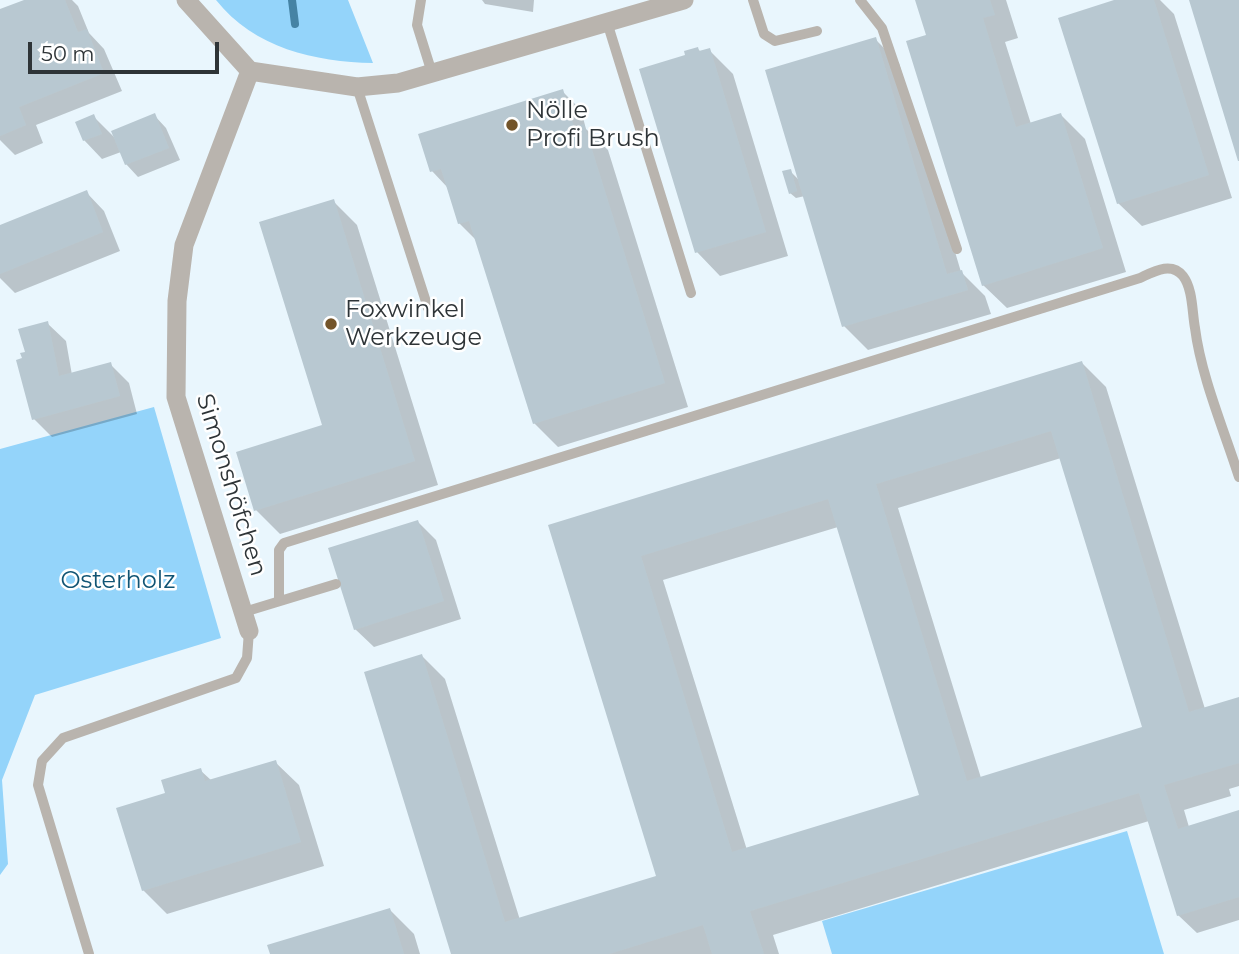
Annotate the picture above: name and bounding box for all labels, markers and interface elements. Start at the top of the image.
scale bar [32,28,222,72]
text: 50 m [41,41,95,66]
place label: Nölle Profi Brush [526,97,660,153]
marker: Nölle Profi Brush [504,117,520,133]
place label: Foxwinkel Werkzeuge [345,296,482,352]
marker: Foxwinkel Werkzeuge [323,316,339,332]
street label: Simonshöfchen [190,390,272,580]
park label: Osterholz [60,567,176,595]

